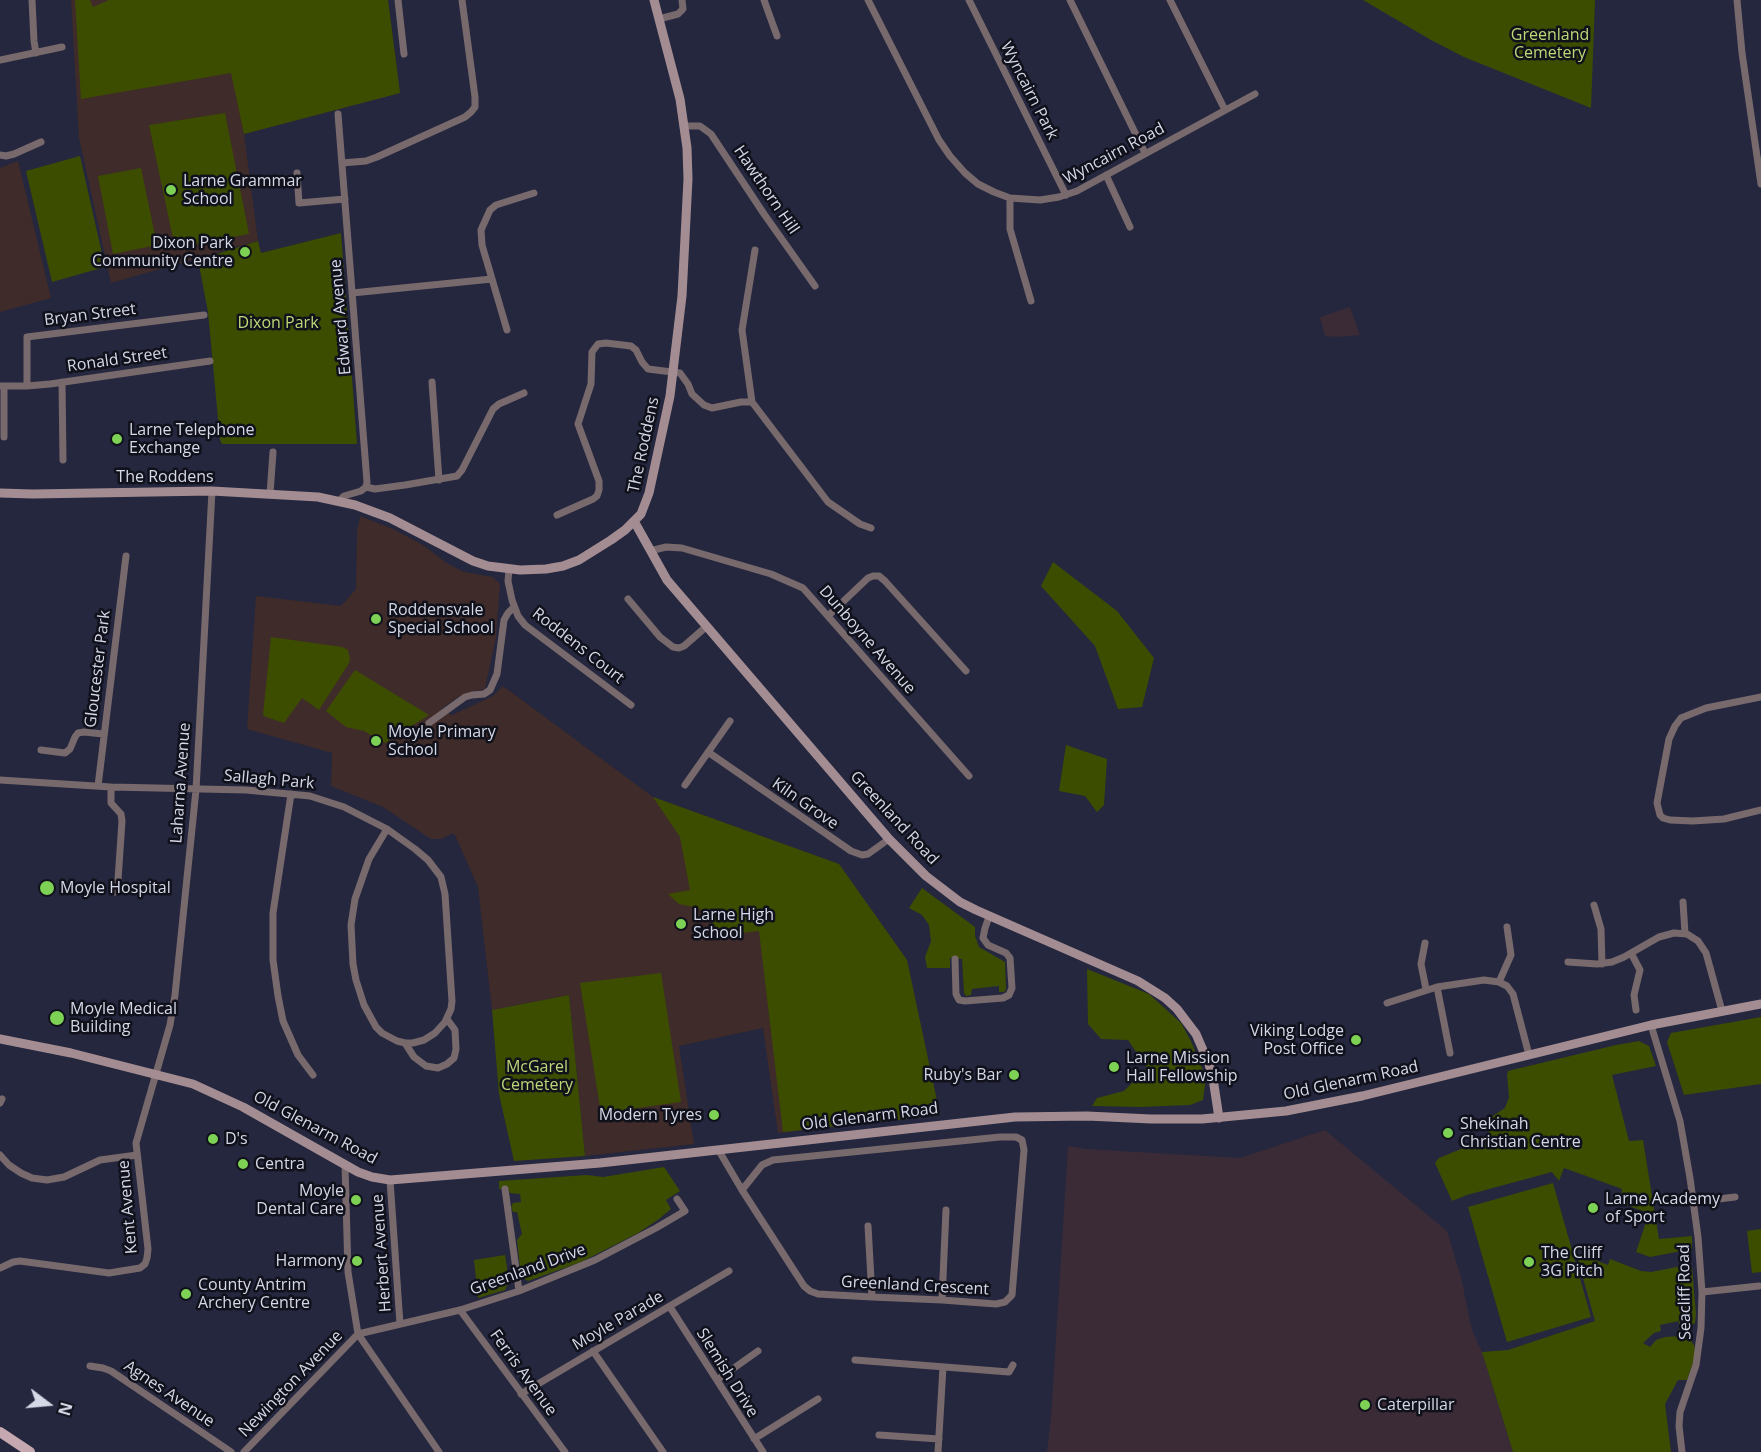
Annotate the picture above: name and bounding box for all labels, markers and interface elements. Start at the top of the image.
park label: Greenland Cemetery [1511,25,1589,63]
street label: Wyncairn Park [996,39,1062,143]
street label: Wyncairn Road [1060,119,1168,189]
street label: Hawthorn Hill [729,142,803,238]
place label: Larne Grammar School [183,171,302,209]
marker: Larne Grammar School [164,183,178,197]
place label: Dixon Park Community Centre [92,233,233,271]
marker: Dixon Park Community Centre [238,245,252,259]
street label: Edward Avenue [326,258,356,376]
street label: Bryan Street [43,300,137,330]
park label: Dixon Park [237,313,319,333]
street label: Ronald Street [66,343,168,377]
street label: The Roddens [624,395,664,495]
place label: Larne Telephone Exchange [129,420,255,458]
marker: Larne Telephone Exchange [110,432,124,446]
street label: The Roddens [116,467,214,487]
street label: Dunboyne Avenue [815,582,919,698]
place label: Roddensvale Special School [388,600,494,638]
street label: Roddens Court [528,604,628,688]
street label: Gloucester Park [81,609,115,729]
marker: Roddensvale Special School [369,612,383,626]
street label: Laharna Avenue [167,722,195,844]
place label: Moyle Primary School [388,722,496,760]
marker: Moyle Primary School [369,734,383,748]
street label: Sallagh Park [223,766,315,794]
street label: Greenland Road [846,767,942,869]
street label: Kiln Grove [768,774,842,834]
place label: Moyle Hospital [60,878,171,898]
marker: Moyle Hospital [38,879,56,897]
place label: Larne High School [693,905,774,943]
marker: Larne High School [674,917,688,931]
place label: Moyle Medical Building [70,999,177,1037]
marker: Moyle Medical Building [48,1009,66,1027]
place label: Viking Lodge Post Office [1250,1021,1344,1059]
marker: Viking Lodge Post Office [1349,1033,1363,1047]
place label: Larne Mission Hall Fellowship [1126,1048,1238,1086]
park label: McGarel Cemetery [501,1057,573,1095]
street label: Old Glenarm Road [1282,1057,1420,1105]
marker: Larne Mission Hall Fellowship [1107,1060,1121,1074]
place label: Ruby's Bar [923,1065,1002,1085]
marker: Ruby's Bar [1007,1068,1021,1082]
street label: Old Glenarm Road [250,1087,380,1169]
street label: Old Glenarm Road [801,1099,939,1135]
place label: Modern Tyres [599,1105,702,1125]
marker: Modern Tyres [707,1108,721,1122]
place label: Shekinah Christian Centre [1460,1114,1581,1152]
marker: Shekinah Christian Centre [1441,1126,1455,1140]
place label: D's [225,1129,248,1149]
marker: D's [206,1132,220,1146]
place label: Centra [255,1154,305,1174]
marker: Centra [236,1157,250,1171]
street label: Kent Avenue [114,1159,142,1255]
place label: Moyle Dental Care [256,1181,344,1219]
place label: Larne Academy of Sport [1605,1189,1720,1227]
marker: Moyle Dental Care [349,1193,363,1207]
street label: Herbert Avenue [368,1193,396,1313]
marker: Larne Academy of Sport [1586,1201,1600,1215]
street label: Greenland Drive [467,1240,589,1300]
place label: The Cliff 3G Pitch [1541,1243,1603,1281]
street label: Seacliff Road [1675,1244,1695,1340]
place label: Harmony [276,1251,345,1271]
marker: Harmony [350,1254,364,1268]
marker: The Cliff 3G Pitch [1522,1255,1536,1269]
street label: Greenland Crescent [841,1273,989,1299]
place label: County Antrim Archery Centre [198,1275,310,1313]
marker: County Antrim Archery Centre [179,1287,193,1301]
street label: Moyle Parade [569,1287,667,1355]
street label: Slemish Drive [692,1325,762,1421]
street label: Ferris Avenue [485,1326,561,1420]
street label: Newington Avenue [235,1327,347,1441]
street label: Agnes Avenue [120,1357,218,1431]
north arrow [18,1374,78,1434]
place label: Caterpillar [1377,1395,1455,1415]
marker: Caterpillar [1358,1398,1372,1412]
text: N [53,1400,78,1418]

